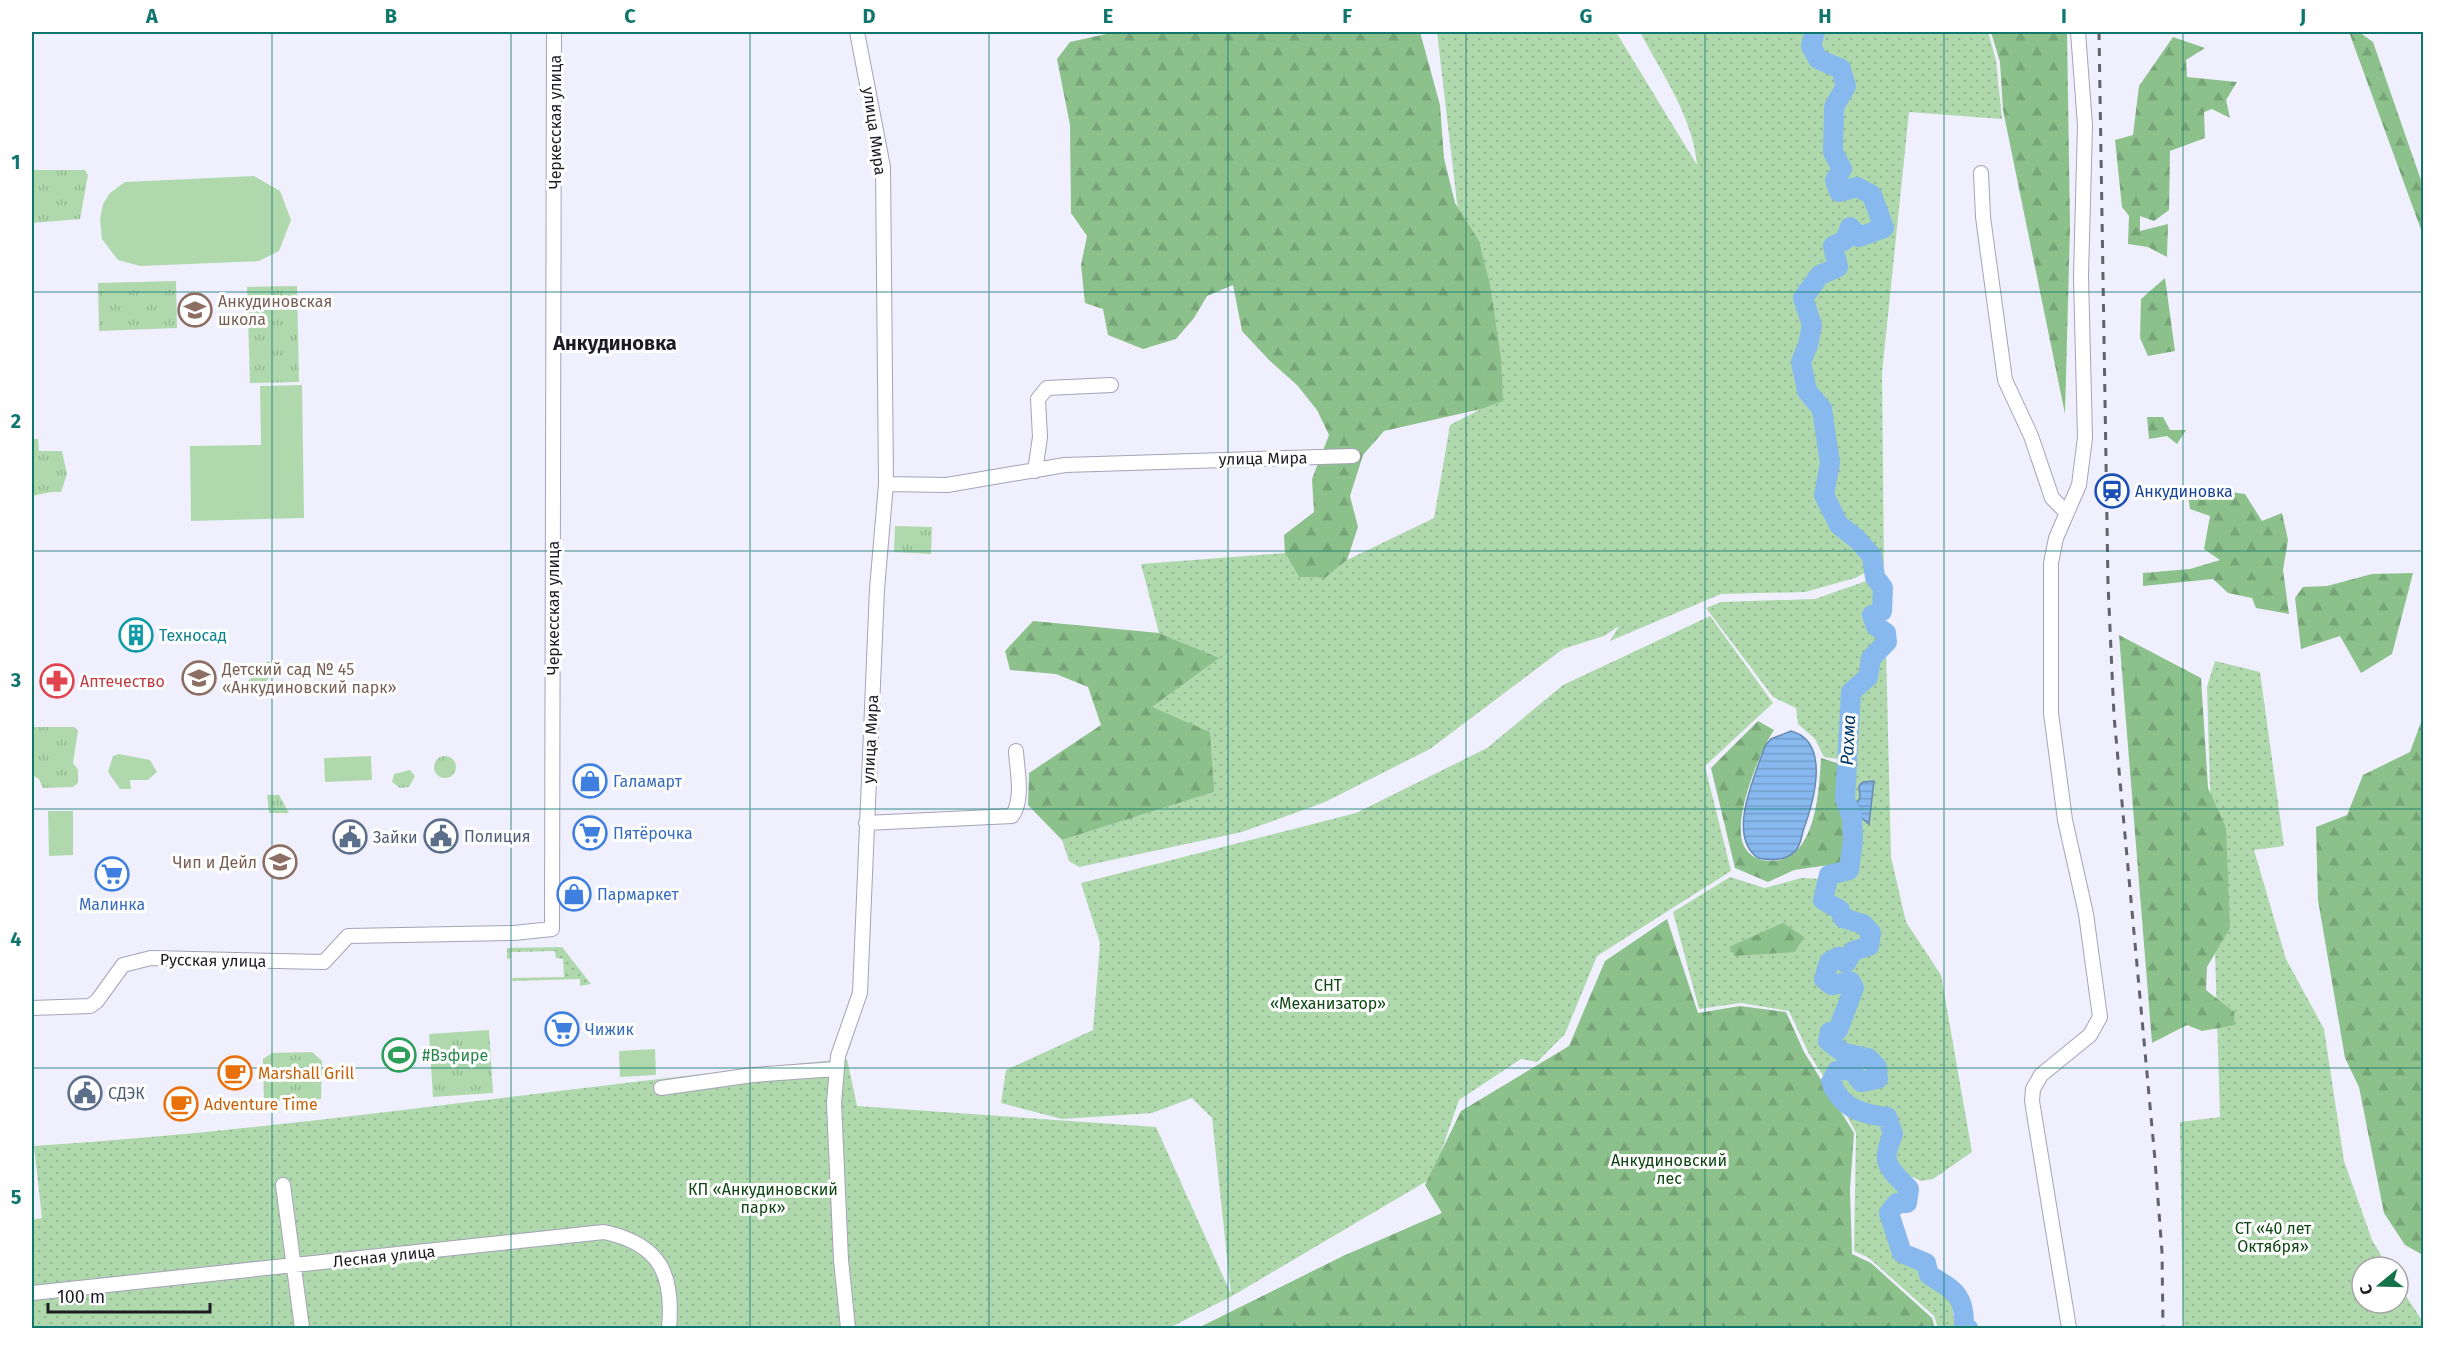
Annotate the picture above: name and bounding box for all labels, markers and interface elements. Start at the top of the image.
text: A [145,4,159,28]
text: B [385,4,397,28]
text: C [624,4,636,28]
text: D [862,4,876,28]
text: E [1103,4,1113,28]
text: F [1342,4,1352,28]
text: G [1580,4,1592,28]
text: H [1818,4,1832,28]
text: I [2061,4,2067,28]
text: J [2299,4,2306,28]
street label: Черкесская улица [546,55,565,189]
street label: улица Мира [859,86,890,176]
text: 1 [11,150,21,174]
school or university icon: Анкудиновская школа [177,292,213,328]
place label: Анкудиновская школа [218,292,332,329]
district label: Анкудиновка [552,331,677,355]
text: 2 [11,409,21,433]
street label: улица Мира [1218,448,1308,469]
station icon: Анкудиновка [2094,473,2130,509]
place label: Анкудиновка [2135,482,2233,501]
street label: Черкесская улица [544,541,563,675]
building icon: Техносад [118,617,154,653]
place label: Техносад [159,626,227,645]
school or university icon: Детский сад № 45 «Анкудиновский парк» [181,660,217,696]
place label: Детский сад № 45 «Анкудиновский парк» [221,660,397,697]
pharmacy icon: Аптечество [39,663,75,699]
text: 3 [10,668,21,692]
place label: Аптечество [80,672,165,691]
street label: улица Мира [859,694,882,784]
water label: Рахма [1836,714,1860,766]
shop icon: Галамарт [572,763,608,799]
place label: Галамарт [613,772,683,791]
supermarket icon: Пятёрочка [572,815,608,851]
public building icon: Полиция [423,818,459,854]
public building icon: Зайки [332,819,368,855]
place label: Пятёрочка [613,824,693,843]
place label: Полиция [464,827,531,846]
place label: Зайки [373,828,418,847]
school or university icon: Чип и Дейл [262,844,298,880]
place label: Чип и Дейл [173,853,257,872]
supermarket icon: Малинка [94,856,130,892]
shop icon: Пармаркет [556,876,592,912]
place label: Пармаркет [597,885,679,904]
place label: Малинка [79,895,145,914]
text: 4 [10,927,22,951]
street label: Русская улица [160,950,266,971]
park label: СНТ «Механизатор» [1270,976,1386,1013]
supermarket icon: Чижик [544,1011,580,1047]
place label: Чижик [585,1020,634,1039]
sports icon: #Вэфире [381,1037,417,1073]
place label: #Вэфире [422,1046,488,1065]
cafe icon: Marshall Grill [217,1055,253,1091]
place label: Marshall Grill [258,1064,355,1083]
public building icon: СДЭК [67,1075,103,1111]
place label: СДЭК [108,1084,145,1103]
cafe icon: Adventure Time [163,1086,199,1122]
place label: Adventure Time [204,1095,318,1114]
park label: Анкудиновский лес [1611,1151,1727,1188]
park label: КП «Анкудиновский парк» [688,1180,838,1217]
text: 5 [11,1185,22,1209]
park label: СТ «40 лет Октября» [2235,1219,2312,1256]
street label: Лесная улица [332,1242,436,1271]
north arrow [2350,1255,2410,1315]
scale bar [48,1276,210,1314]
text: С [2356,1282,2377,1297]
text: 100 m [57,1286,105,1308]

